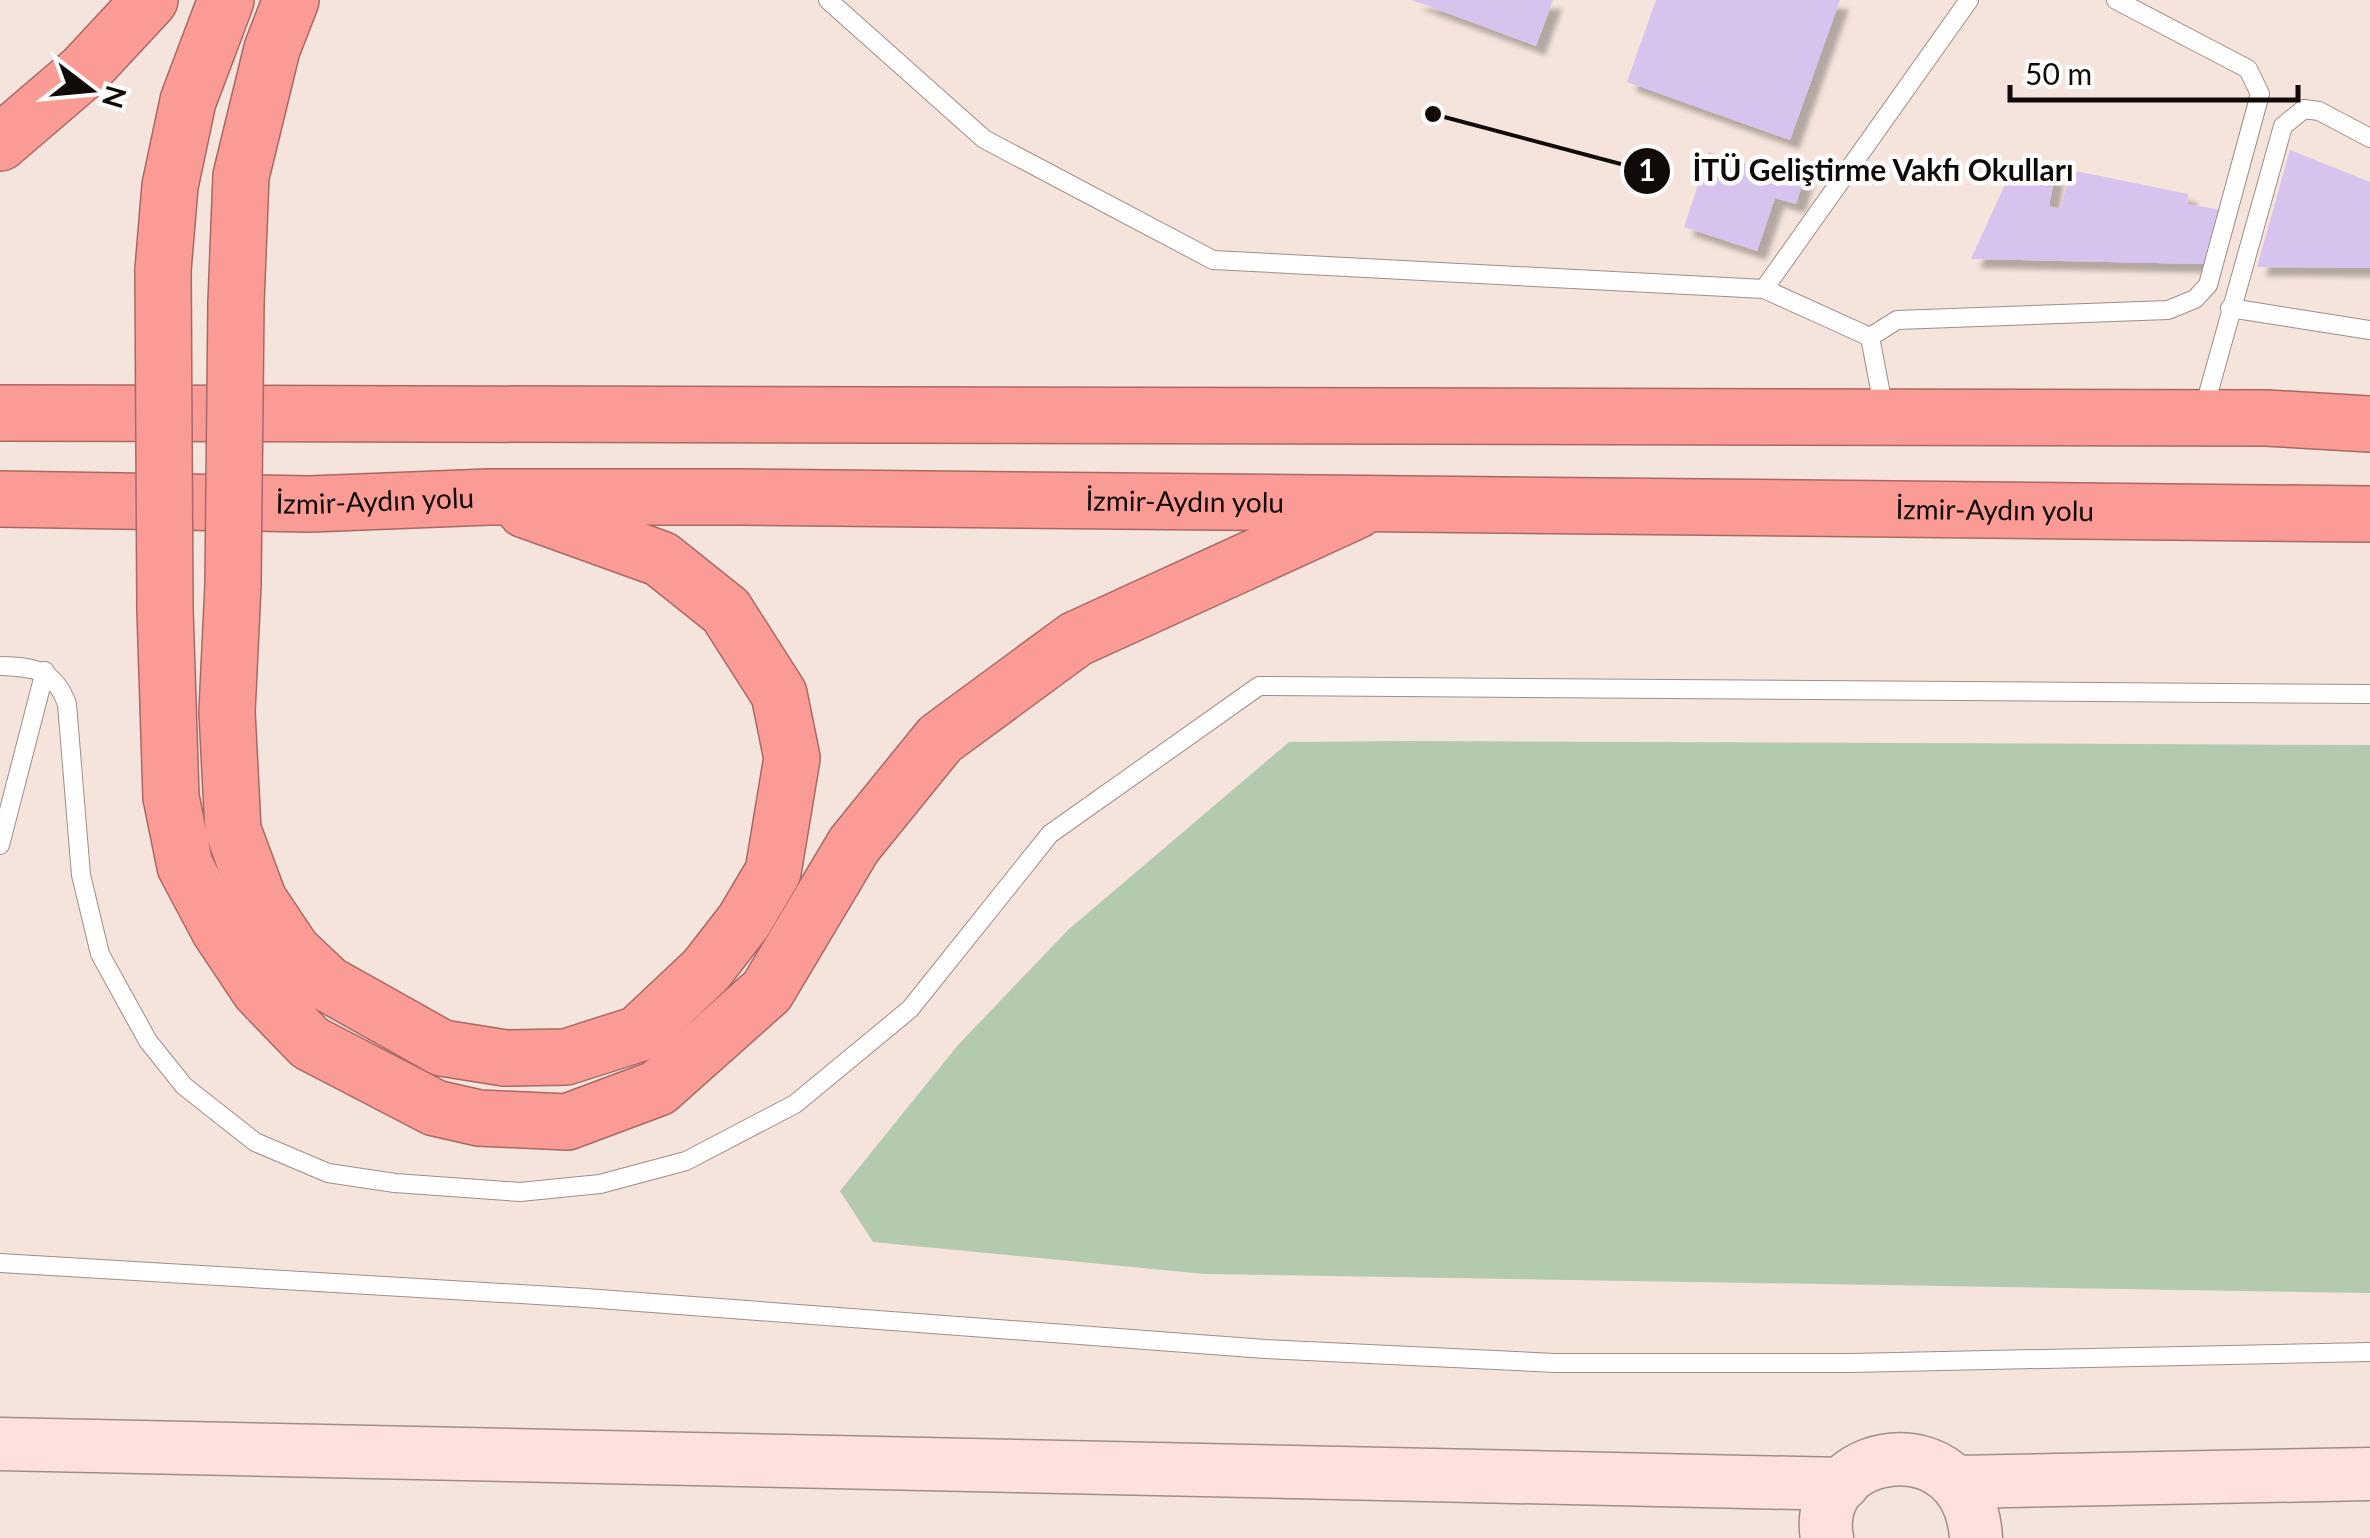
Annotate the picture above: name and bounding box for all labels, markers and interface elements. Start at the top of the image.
north arrow [40,40,140,140]
scale bar [2010,40,2298,102]
text: 50 m [2025,55,2092,91]
text: N [96,82,134,112]
callout: İTÜ Geliştirme Vakfı Okulları [1622,141,2094,201]
text: 1 [1638,151,1656,187]
text: İTÜ Geliştirme Vakfı Okulları [1692,151,2074,187]
street label: İzmir-Aydın yolu [275,480,475,520]
street label: İzmir-Aydın yolu [1085,483,1284,519]
street label: İzmir-Aydın yolu [1895,491,2094,527]

